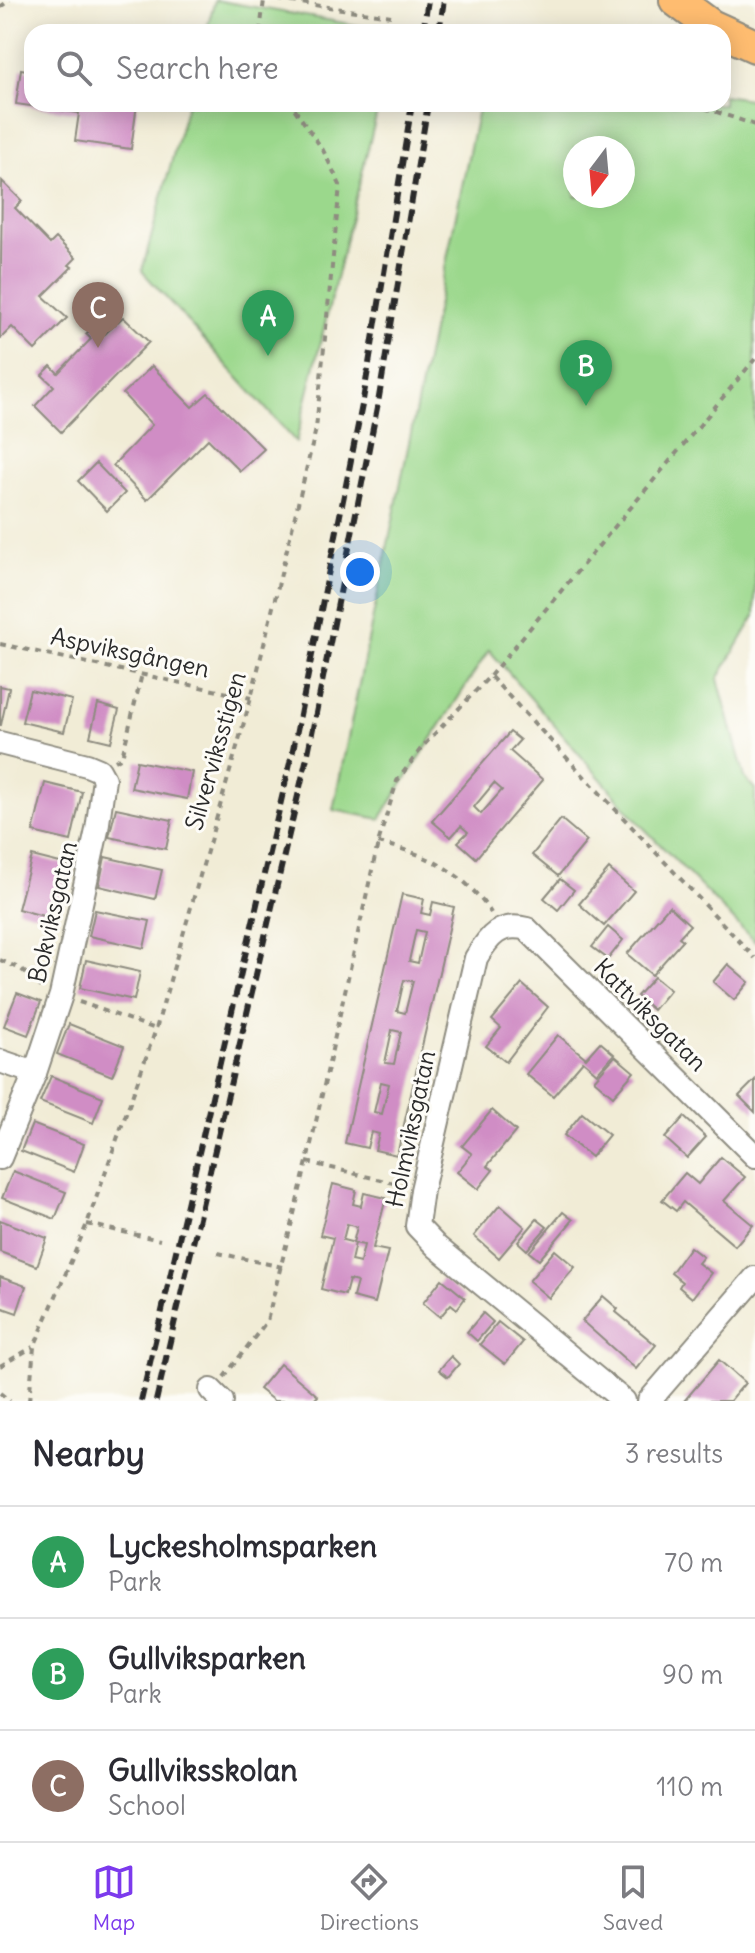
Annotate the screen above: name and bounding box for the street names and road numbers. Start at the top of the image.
street label: Aspviksgången [48,621,212,683]
street label: Silverviksstigen [178,668,252,833]
street label: Bokviksgatan [21,838,83,986]
street label: Kattviksgatan [588,952,714,1077]
street label: Holmviksgatan [379,1047,441,1210]

